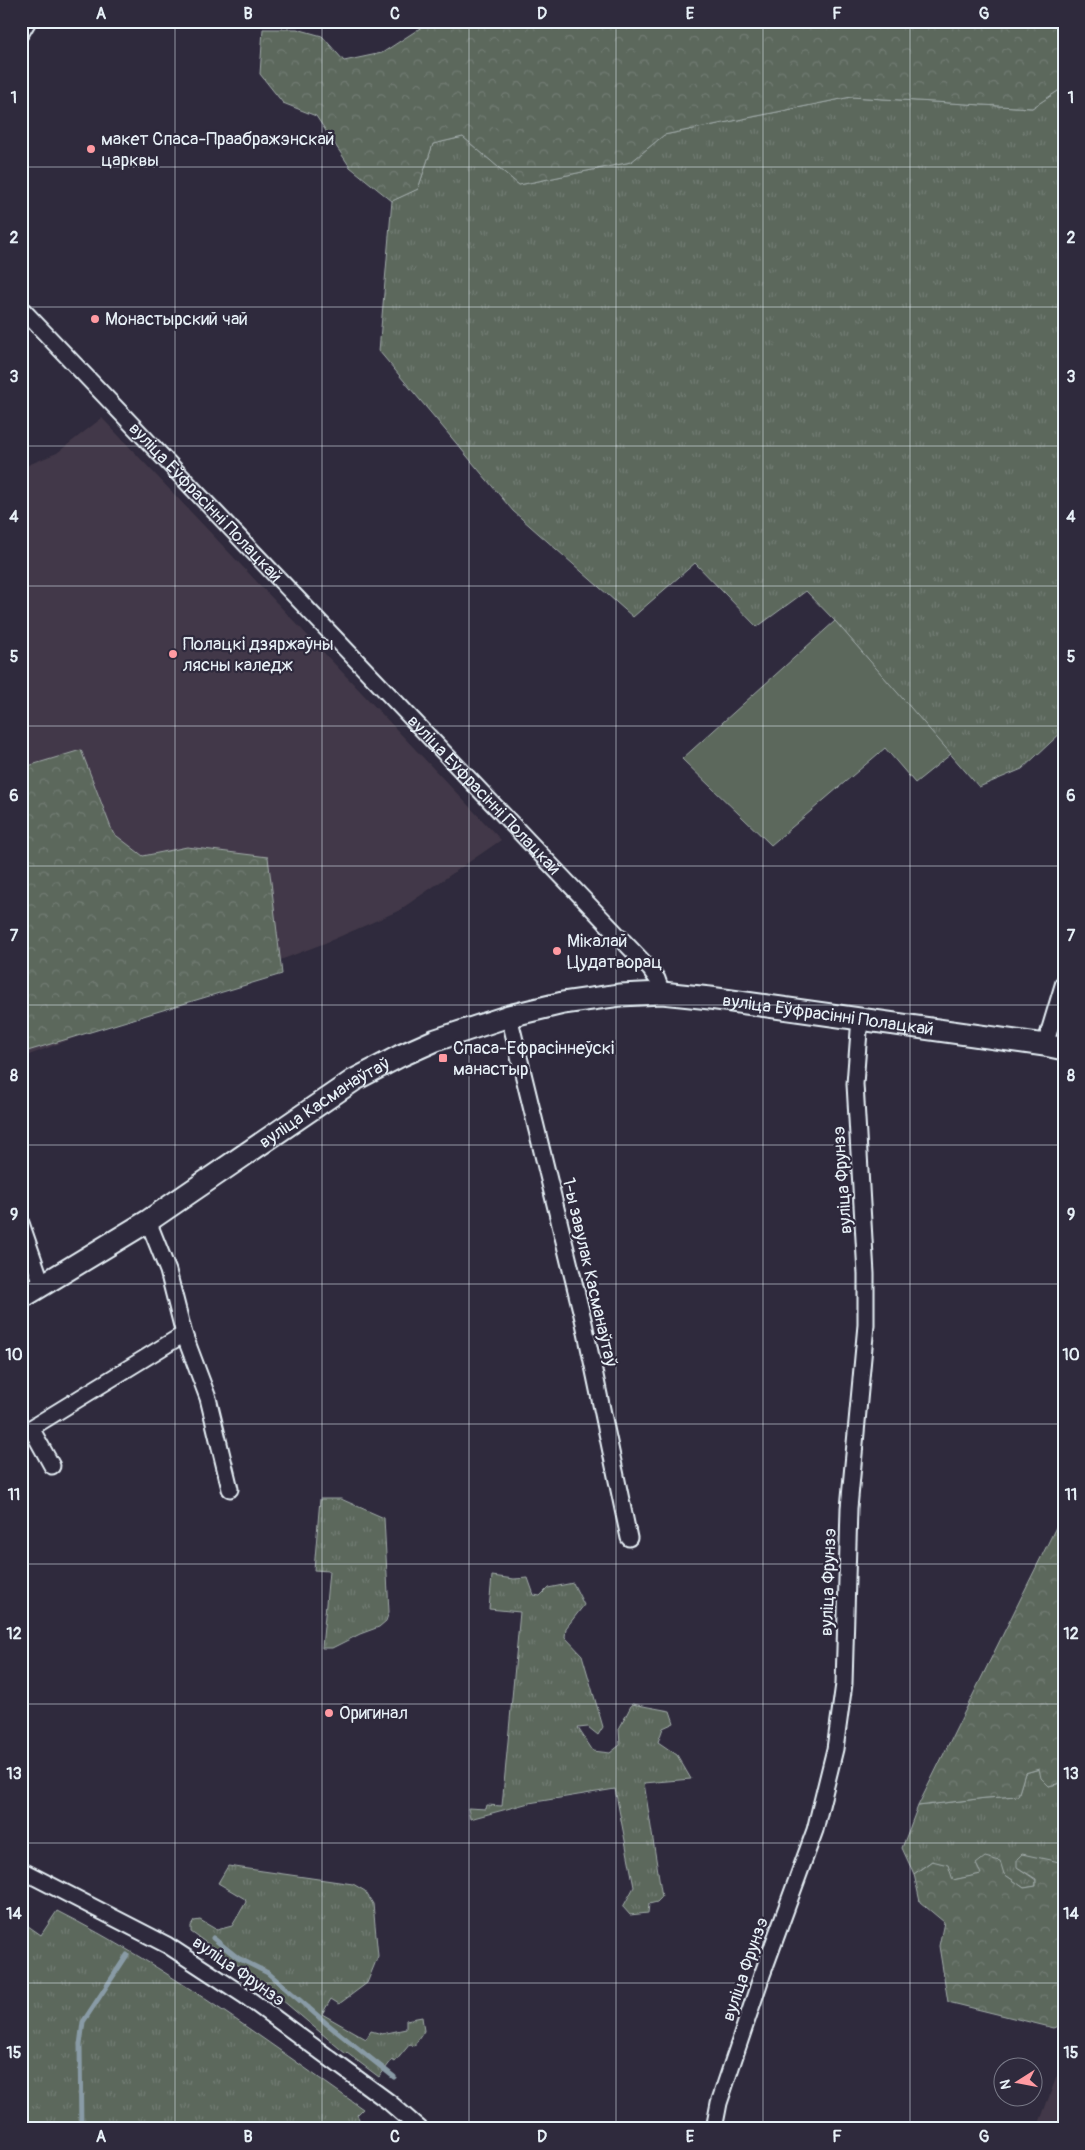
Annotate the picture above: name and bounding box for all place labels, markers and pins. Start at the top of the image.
place label: макет Спаса-Праабражэнскай царквы [101,128,334,172]
marker: макет Спаса-Праабражэнскай царквы [85,143,97,155]
place label: Монастырский чай [105,308,248,331]
marker: Монастырский чай [89,313,101,325]
place label: Полацкі дзяржаўны лясны каледж [183,633,334,677]
marker: Полацкі дзяржаўны лясны каледж [167,648,179,660]
place label: Мікалай Цудатворац [567,930,662,974]
marker: Мікалай Цудатворац [551,945,563,957]
place label: Спаса-Ефрасіннеўскі манастыр [453,1037,614,1081]
marker: Спаса-Ефрасіннеўскі манастыр [437,1052,449,1064]
place label: Оригинал [339,1702,408,1725]
marker: Оригинал [323,1707,335,1719]

